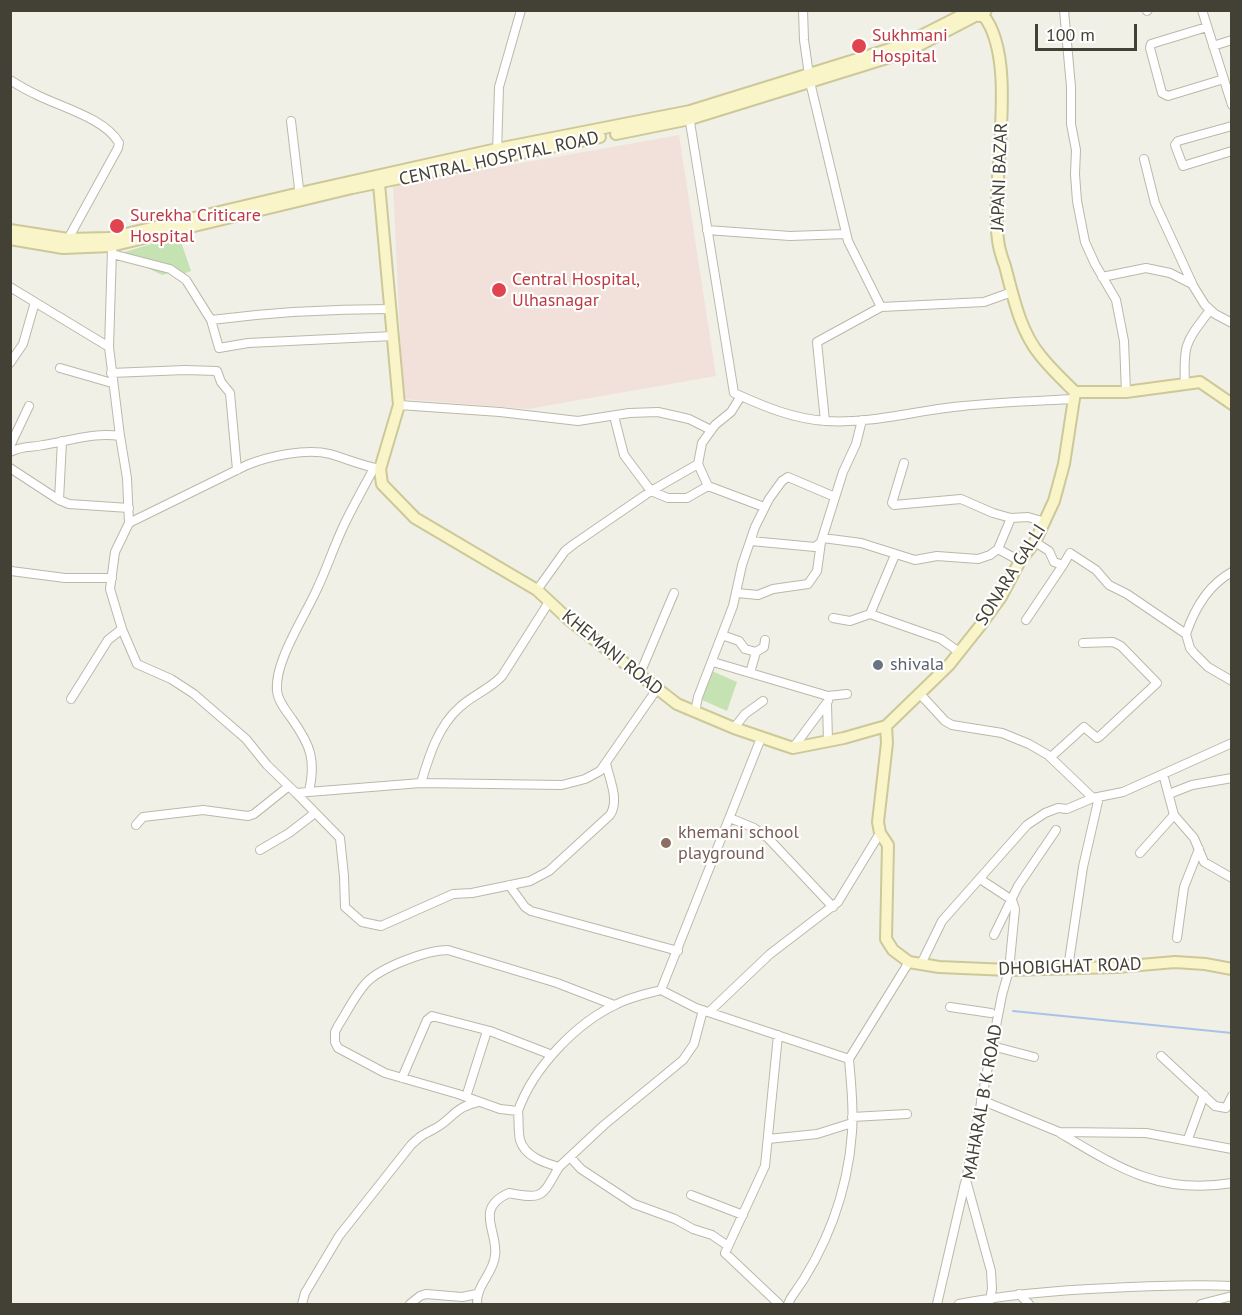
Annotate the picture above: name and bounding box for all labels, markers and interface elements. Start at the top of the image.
scale bar [1038,12,1140,50]
text: 100 m [1046,23,1095,46]
place label: Sukhmani Hospital [872,25,948,68]
marker: Sukhmani Hospital [850,37,868,55]
street label: JAPANI BAZAR [987,122,1013,232]
street label: CENTRAL HOSPITAL ROAD [397,127,601,191]
place label: Surekha Criticare Hospital [130,205,261,248]
marker: Surekha Criticare Hospital [108,217,126,235]
place label: Central Hospital, Ulhasnagar [512,269,640,312]
marker: Central Hospital, Ulhasnagar [490,281,508,299]
street label: SONARA GALLI [971,520,1051,630]
street label: KHEMANI ROAD [557,606,667,700]
place label: shivala [890,654,944,676]
marker: shivala [871,658,885,672]
place label: khemani school playground [678,822,799,864]
marker: khemani school playground [659,836,673,850]
street label: DHOBIGHAT ROAD [998,954,1142,980]
street label: MAHARAL B K ROAD [959,1023,1007,1181]

